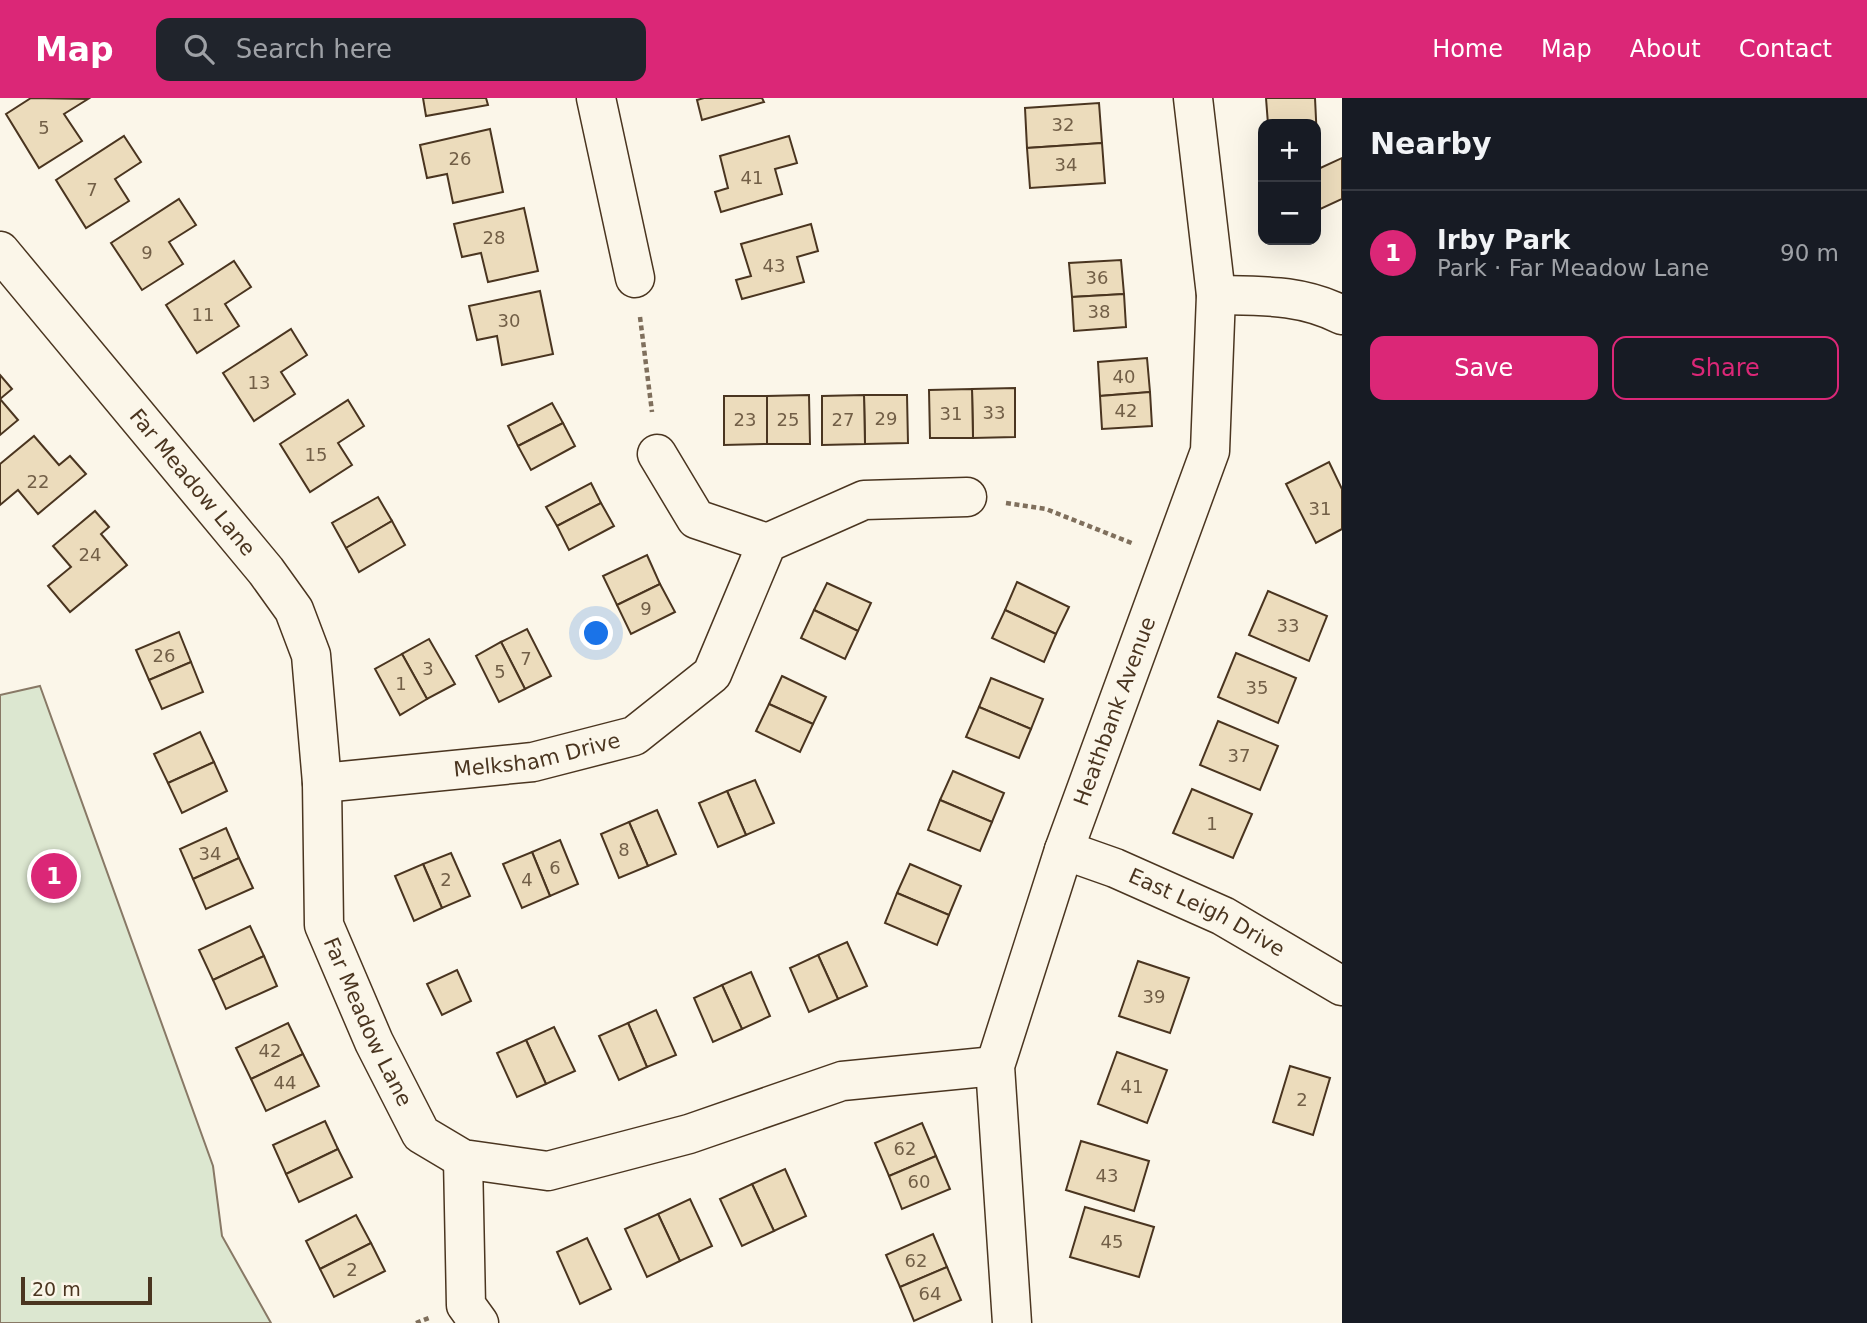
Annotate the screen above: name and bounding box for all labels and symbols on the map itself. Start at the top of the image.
house number: 32 [1052,114,1074,135]
house number: 5 [38,117,50,138]
house number: 26 [449,148,471,169]
house number: 34 [1055,154,1077,175]
house number: 41 [741,167,763,188]
house number: 7 [86,179,98,200]
house number: 28 [483,227,505,248]
house number: 9 [141,242,153,263]
house number: 43 [763,255,785,276]
house number: 36 [1086,267,1108,288]
house number: 38 [1088,301,1110,322]
house number: 11 [192,304,214,325]
house number: 30 [498,310,520,331]
house number: 40 [1113,366,1135,387]
house number: 13 [248,372,270,393]
house number: 42 [1115,400,1137,421]
house number: 33 [983,402,1005,423]
house number: 31 [940,403,962,424]
street label: Far Meadow Lane [125,404,260,561]
house number: 29 [875,408,897,429]
house number: 23 [734,409,756,430]
house number: 25 [777,409,799,430]
house number: 27 [832,409,854,430]
house number: 15 [305,444,327,465]
house number: 22 [27,471,49,492]
house number: 31 [1309,498,1331,519]
house number: 24 [79,544,101,565]
house number: 9 [640,598,652,619]
street label: Heathbank Avenue [1069,613,1160,809]
house number: 33 [1277,615,1299,636]
your location [579,616,613,650]
house number: 26 [153,645,175,666]
house number: 7 [520,648,532,669]
house number: 3 [422,658,434,679]
house number: 5 [494,661,506,682]
house number: 1 [395,673,407,694]
house number: 35 [1246,677,1268,698]
street label: Melksham Drive [452,728,623,782]
house number: 37 [1228,745,1250,766]
house number: 1 [1206,813,1218,834]
house number: 8 [618,839,630,860]
house number: 34 [199,843,221,864]
pin: 1 [31,850,77,902]
house number: 6 [549,857,561,878]
street label: East Leigh Drive [1125,864,1289,962]
house number: 2 [440,869,452,890]
house number: 4 [521,869,533,890]
street label: Far Meadow Lane [319,934,417,1110]
house number: 39 [1143,986,1165,1007]
house number: 42 [259,1040,281,1061]
house number: 44 [274,1072,296,1093]
house number: 41 [1121,1076,1143,1097]
house number: 2 [1296,1089,1308,1110]
house number: 62 [894,1138,916,1159]
house number: 43 [1096,1165,1118,1186]
house number: 60 [908,1171,930,1192]
house number: 45 [1101,1231,1123,1252]
house number: 62 [905,1250,927,1271]
house number: 2 [346,1259,358,1280]
scale bar [21,1274,152,1306]
house number: 64 [919,1283,941,1304]

